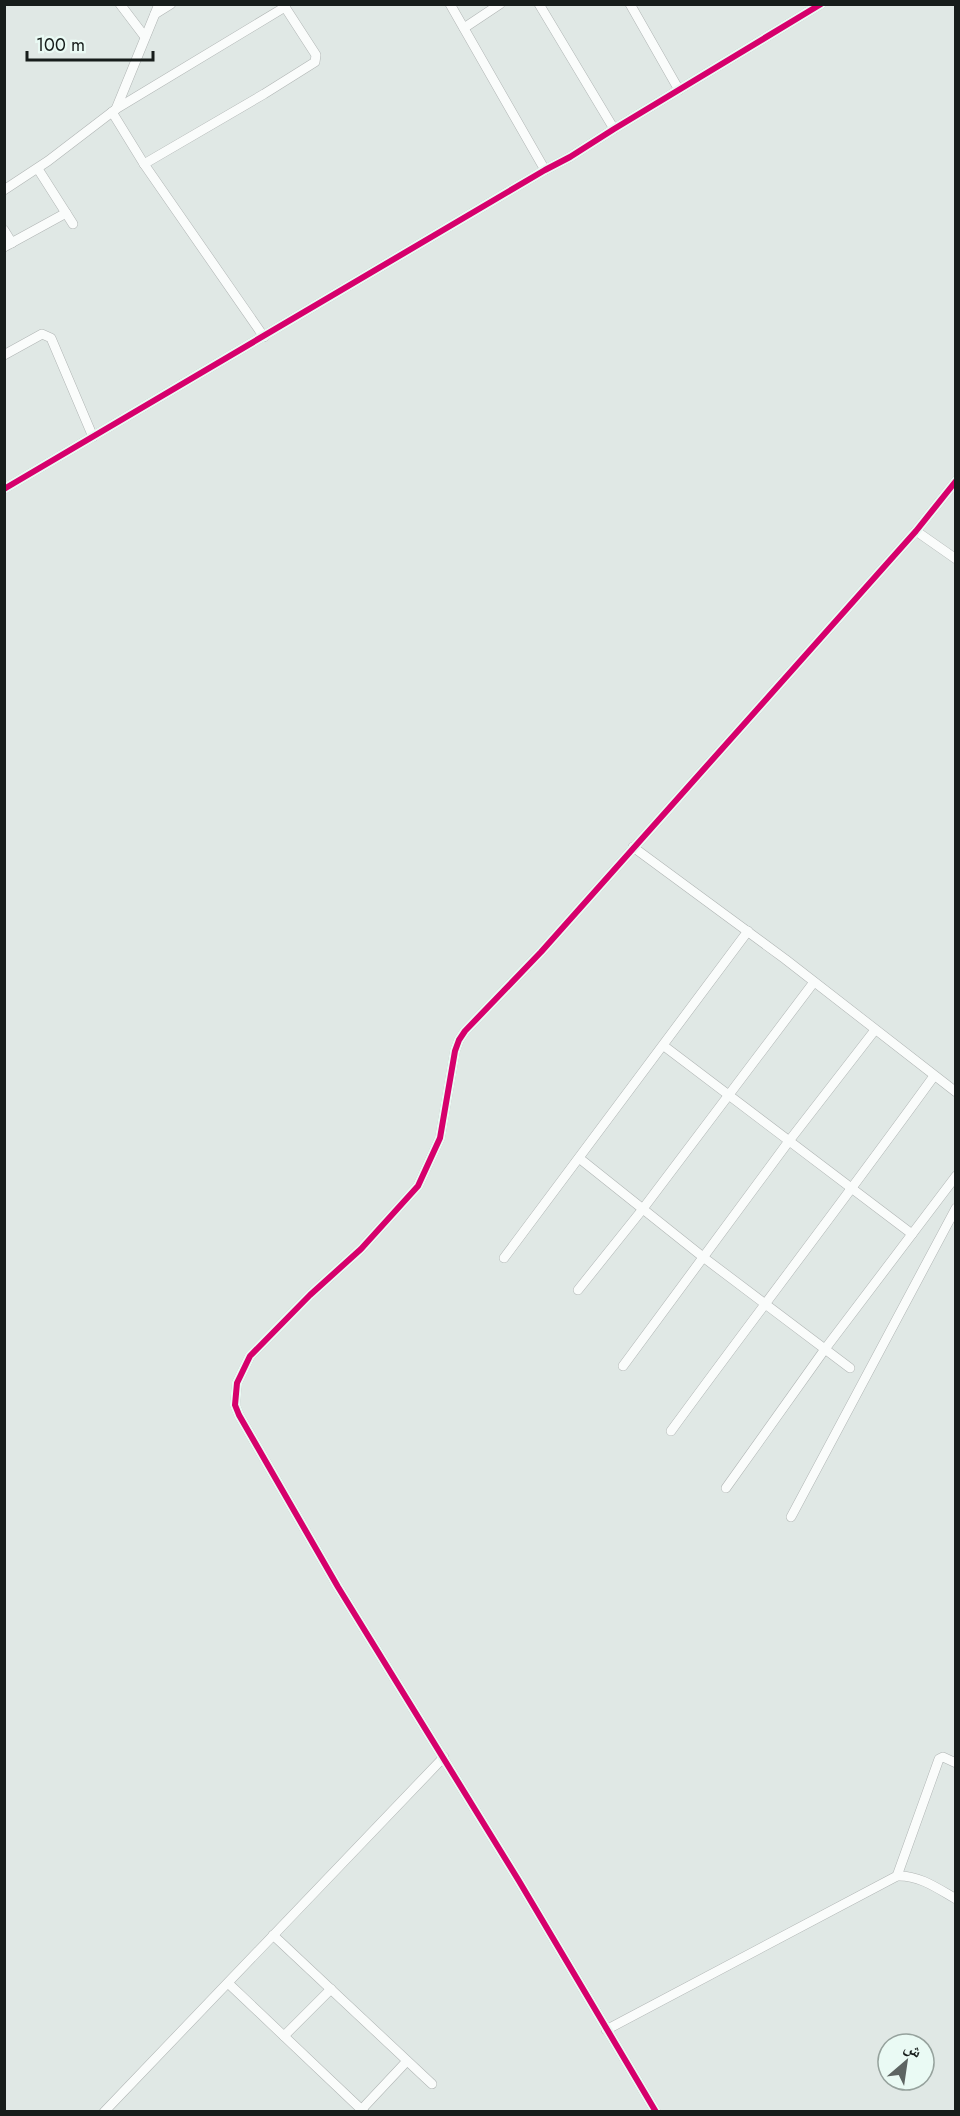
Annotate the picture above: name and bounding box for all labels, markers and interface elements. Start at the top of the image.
scale bar [27,24,153,62]
text: 100 m [36,32,85,58]
north arrow [876,2032,936,2092]
text: ش [900,2035,926,2064]

